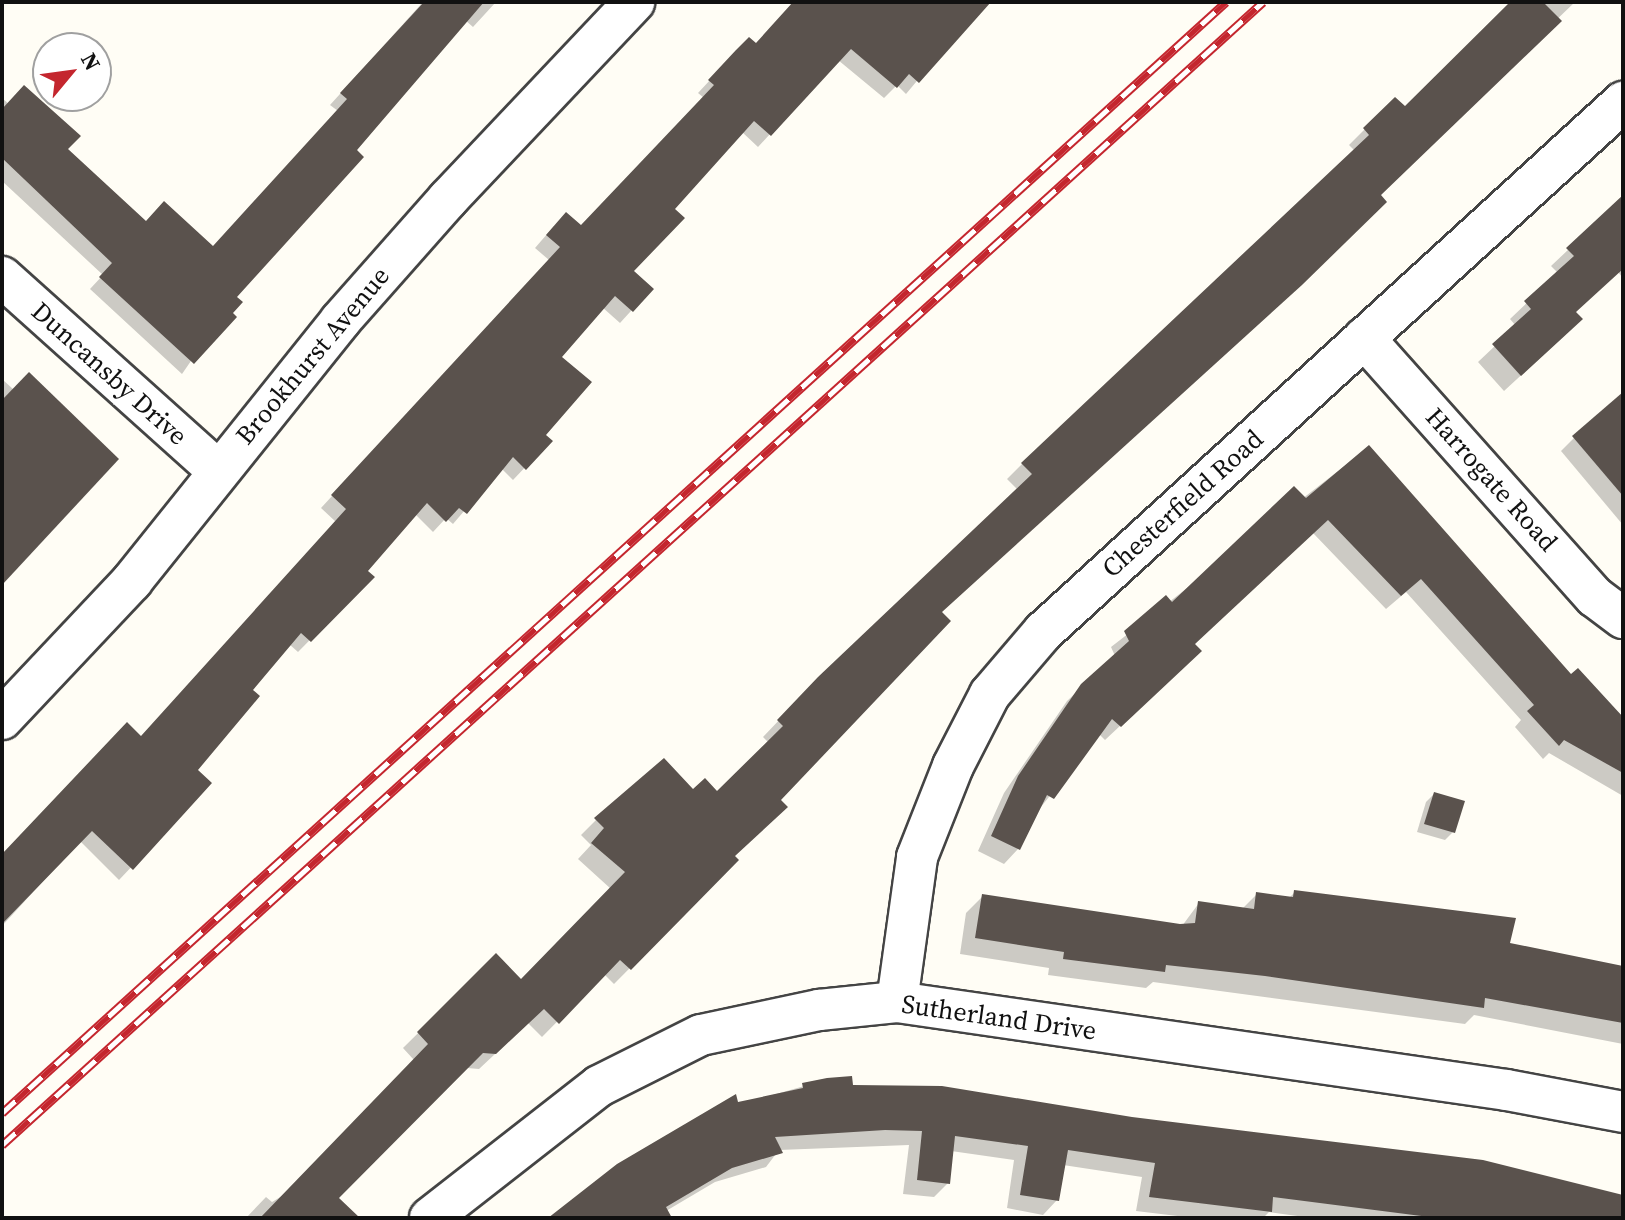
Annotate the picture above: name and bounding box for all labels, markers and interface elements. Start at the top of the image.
north arrow [32,32,112,112]
text: N [74,47,108,76]
street label: Brookhurst Avenue [230,261,396,451]
street label: Duncansby Drive [25,296,193,452]
street label: Harrogate Road [1419,402,1563,558]
street label: Chesterfield Road [1096,424,1270,584]
street label: Sutherland Drive [900,989,1098,1047]

